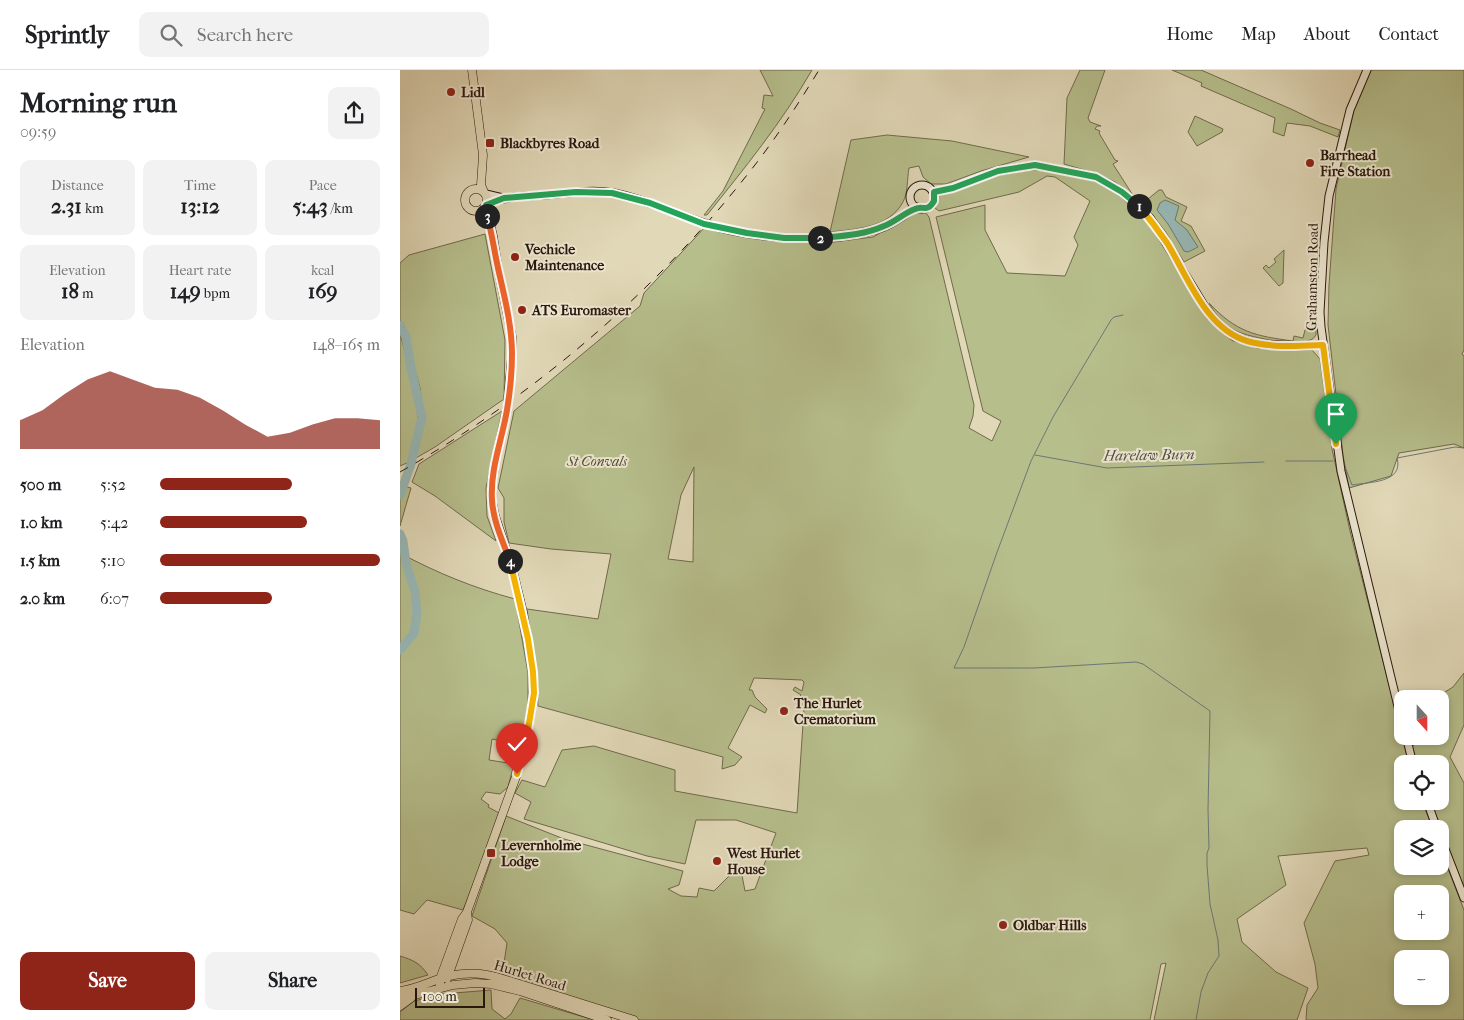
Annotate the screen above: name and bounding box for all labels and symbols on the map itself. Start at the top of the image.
place label: Lidl [461,84,485,101]
marker: Lidl [445,86,457,98]
place label: Blackbyres Road [500,135,601,152]
marker: Blackbyres Road [484,137,496,149]
place label: Barrhead Fire Station [1319,147,1391,180]
marker: Barrhead Fire Station [1304,157,1316,169]
pin: 1 [1126,194,1152,218]
pin: 3 [474,204,500,228]
street label: Grahamston Road [1303,223,1322,331]
pin: 2 [808,226,832,250]
place label: Vechicle Maintenance [524,241,604,274]
marker: Vechicle Maintenance [509,251,521,263]
place label: ATS Euromaster [531,302,632,319]
marker: ATS Euromaster [516,304,528,316]
pin [1315,393,1357,444]
water label: Harelaw Burn [1102,445,1195,465]
park label: St Convals [566,453,628,470]
pin: 4 [498,548,522,574]
north arrow [1394,690,1449,745]
place label: The Hurlet Crematorium [793,695,876,728]
marker: The Hurlet Crematorium [778,705,790,717]
pin [496,723,538,774]
place label: Levernholme Lodge [501,837,581,870]
place label: West Hurlet House [726,845,801,878]
marker: Levernholme Lodge [485,847,497,859]
marker: West Hurlet House [711,855,723,867]
place label: Oldbar Hills [1013,917,1087,934]
marker: Oldbar Hills [997,919,1009,931]
street label: Hurlet Road [492,956,568,995]
scale bar [415,985,485,1008]

